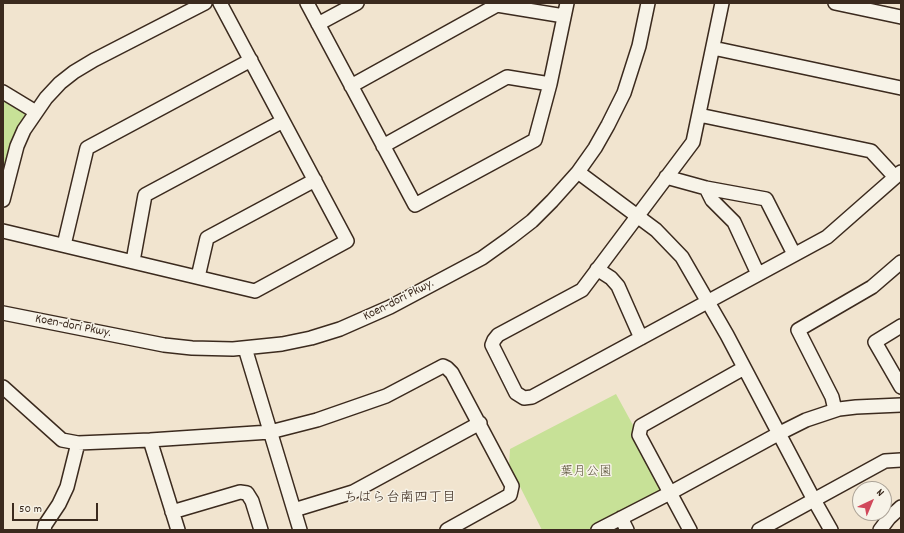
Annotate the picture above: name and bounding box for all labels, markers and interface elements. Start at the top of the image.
street label: Koen-dori Pkwy. [361,277,437,325]
street label: Koen-dori Pkwy. [34,312,112,342]
park label: 葉月公園 [560,465,612,481]
north arrow [852,481,892,521]
text: N [872,485,887,501]
district label: ちはら台南四丁目 [344,491,456,507]
scale bar [14,495,100,521]
text: 50 m [19,501,42,518]

